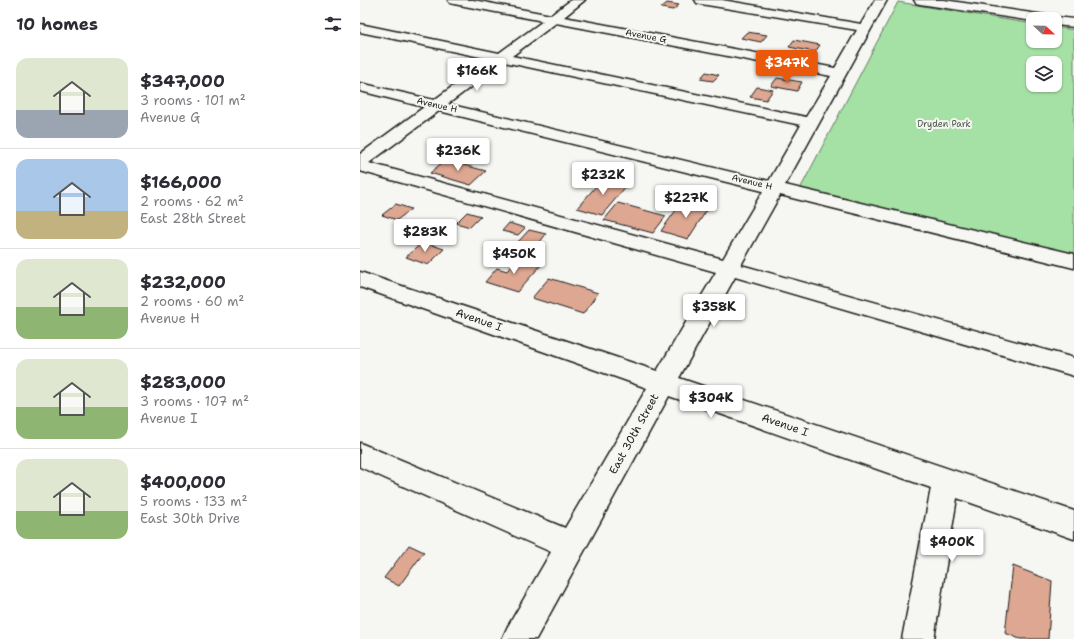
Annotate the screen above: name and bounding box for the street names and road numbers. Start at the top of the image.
street label: Avenue G [624,26,668,46]
street label: Avenue H [415,94,459,116]
street label: Avenue H [730,171,774,193]
street label: Avenue I [454,305,504,335]
street label: East 30th Street [606,391,662,477]
street label: Avenue I [760,410,810,440]

